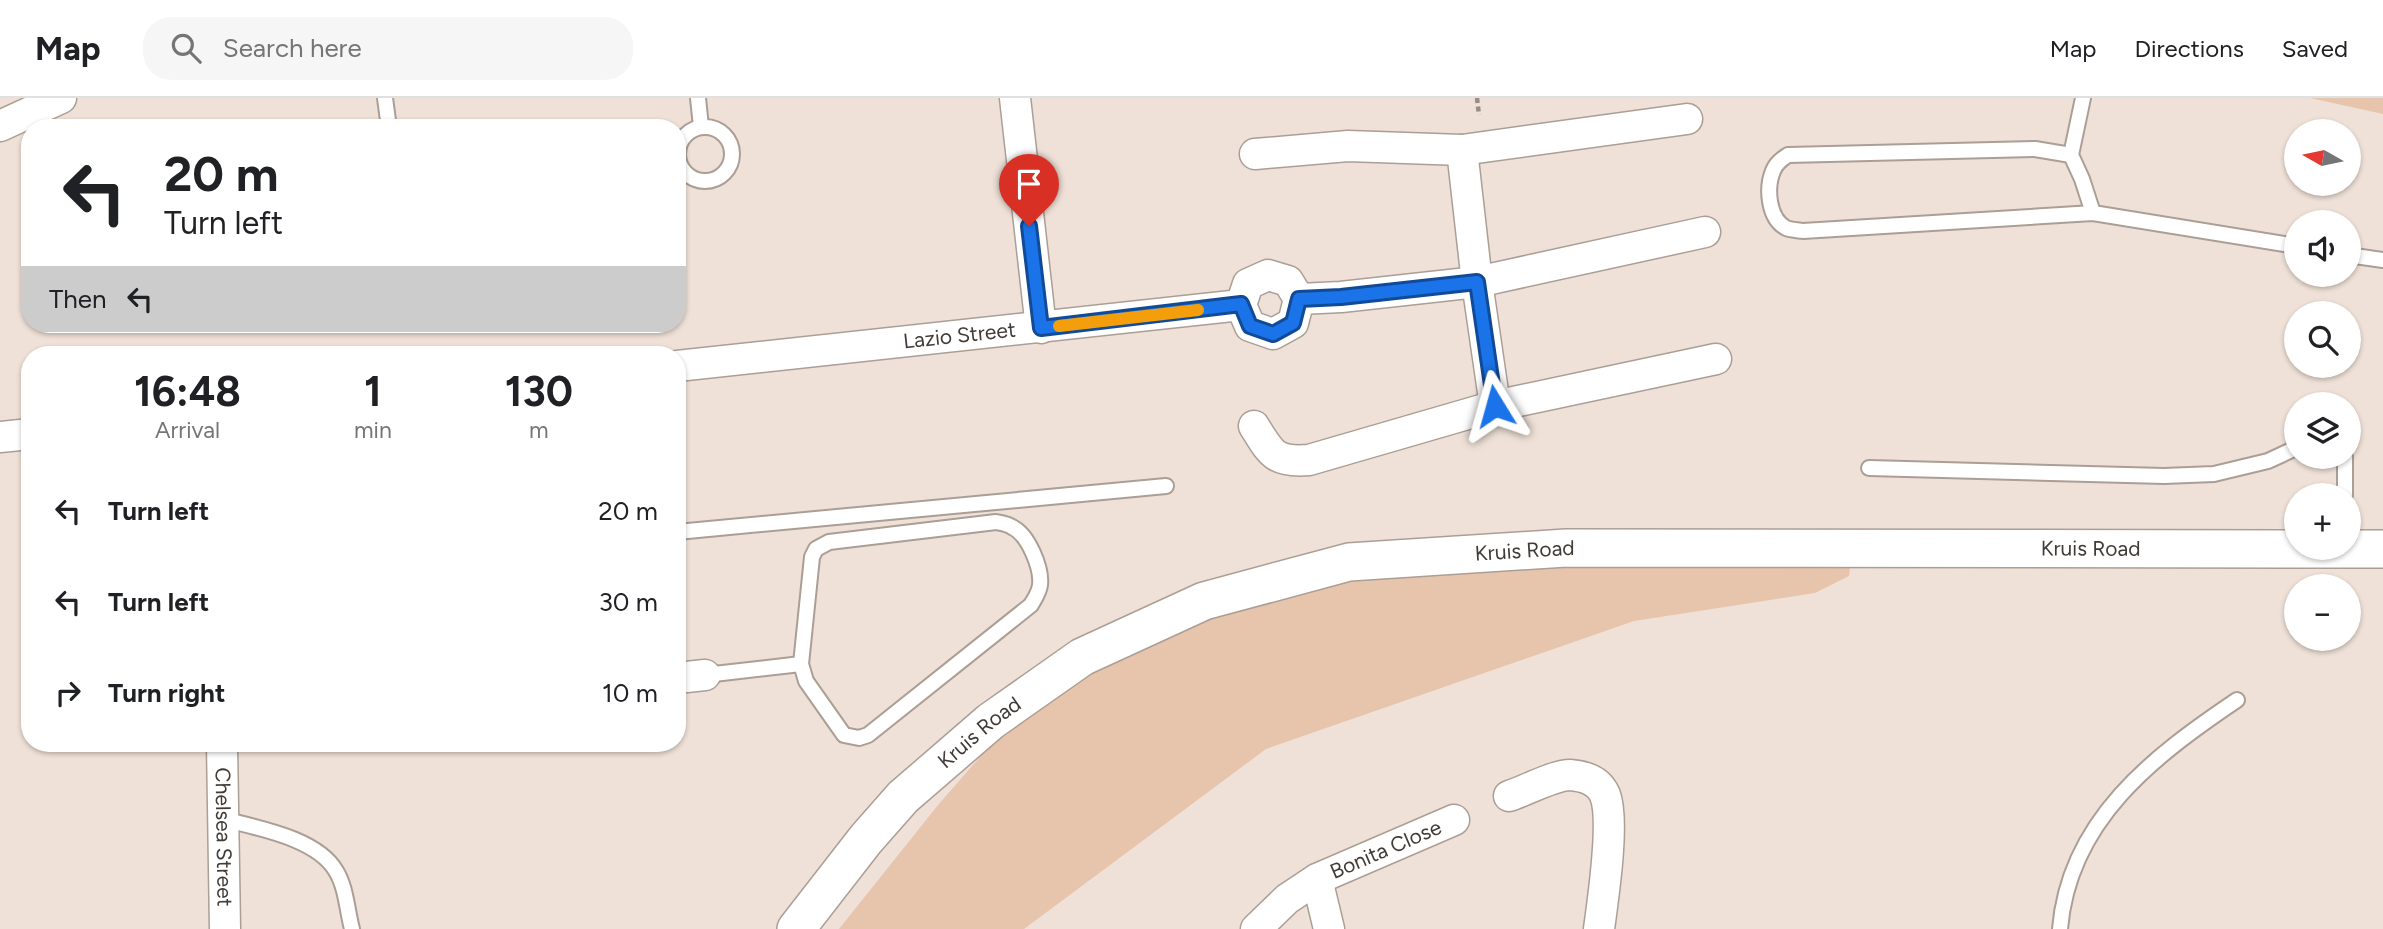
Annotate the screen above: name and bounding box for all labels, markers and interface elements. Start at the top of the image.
search box [143,17,633,80]
text: Map [35,29,101,68]
icon: search [167,29,205,67]
text: Search here [223,32,362,64]
text: Map [2050,34,2096,63]
text: Directions [2134,34,2244,63]
text: Saved [2282,34,2348,63]
north arrow [2284,119,2361,196]
map controls [2284,119,2361,651]
text: 20 m [164,144,279,203]
icon: left [49,147,140,238]
pin [999,154,1059,226]
icon: arrive [1010,165,1048,203]
text: Turn left [164,204,283,242]
button: sound [2284,210,2361,287]
icon: left [121,280,159,318]
text: Then [49,283,107,315]
button: search [2284,301,2361,378]
street label: Lazio Street [902,316,1017,353]
text: 16:48 [134,366,241,417]
text: 1 [364,366,382,417]
text: 130 [505,366,573,417]
position arrow [1458,369,1532,443]
button: layers [2284,392,2361,469]
text: Arrival [155,416,220,444]
text: min [354,416,392,444]
text: m [529,416,549,444]
button: + [2284,483,2361,560]
icon: left [49,492,87,530]
text: Turn left [108,495,209,527]
text: 20 m [598,495,658,527]
street label: Kruis Road [1474,535,1575,566]
street label: Kruis Road [2041,536,2141,561]
button: − [2284,574,2361,651]
icon: left [49,583,87,621]
text: Turn left [108,586,209,618]
text: 30 m [599,586,658,618]
icon: right [49,674,87,712]
text: Turn right [108,677,225,709]
text: 10 m [602,677,658,709]
street label: Kruis Road [932,691,1025,773]
street label: Chelsea Street [210,767,238,907]
street label: Bonita Close [1326,814,1445,884]

